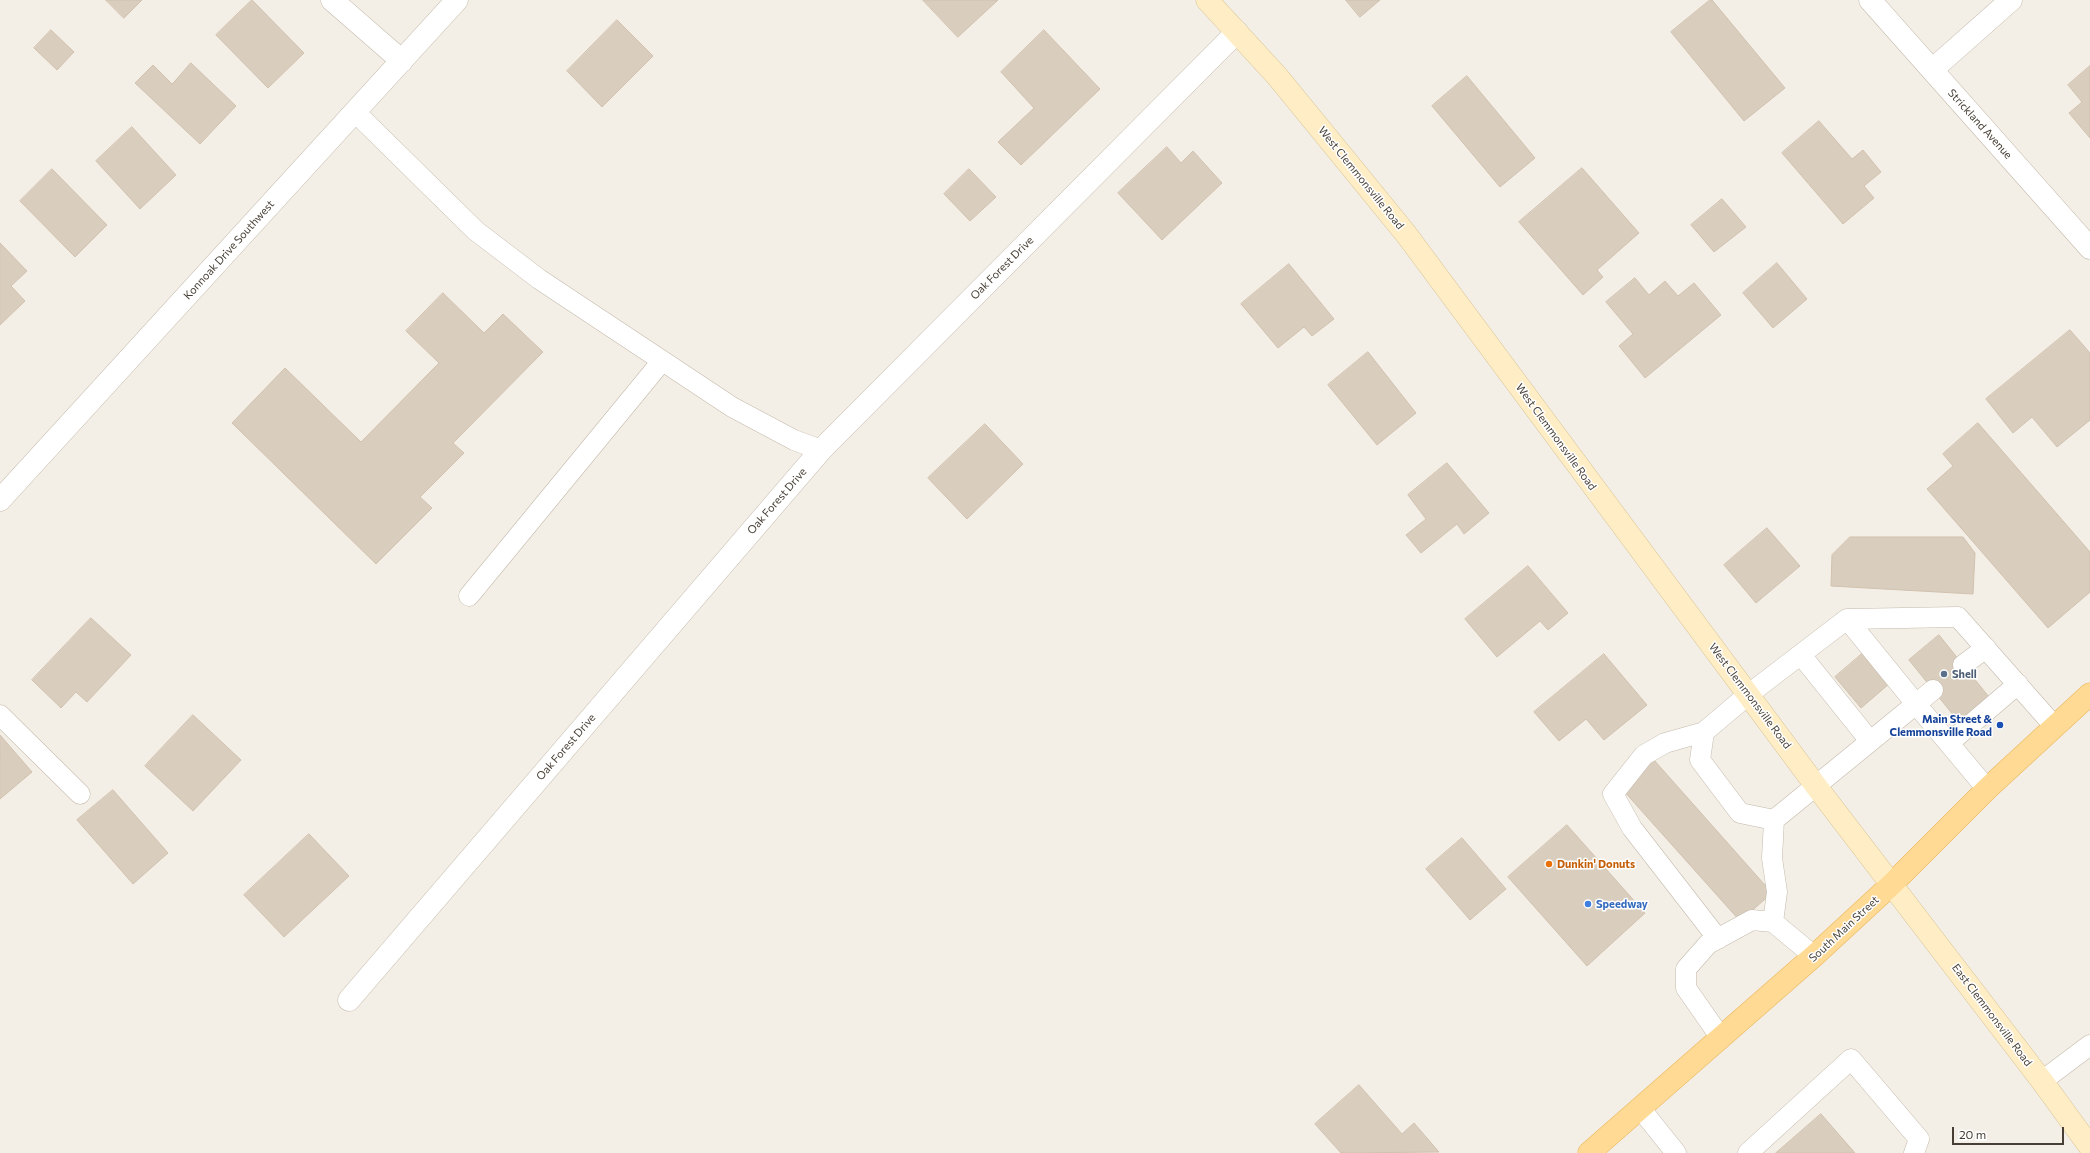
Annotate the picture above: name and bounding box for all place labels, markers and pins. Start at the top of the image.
place label: Shell [1952,667,1977,681]
marker: Shell [1939,669,1949,679]
place label: Main Street & Clemmonsville Road [1890,712,1992,738]
marker: Main Street & Clemmonsville Road [1995,720,2005,730]
place label: Dunkin' Donuts [1557,857,1635,871]
marker: Dunkin' Donuts [1544,859,1554,869]
place label: Speedway [1596,897,1648,911]
marker: Speedway [1583,899,1593,909]

